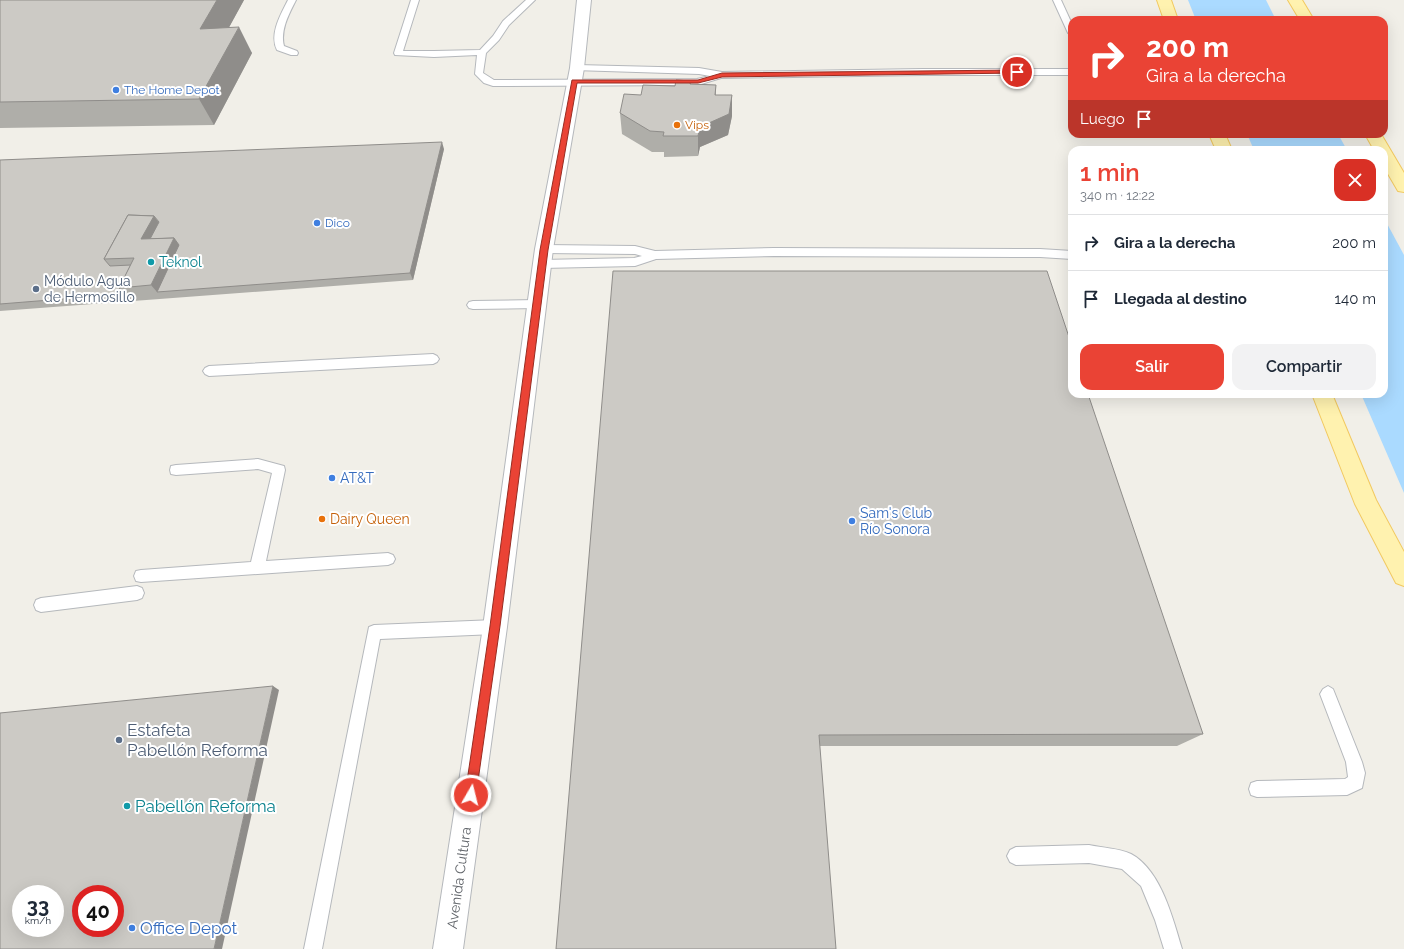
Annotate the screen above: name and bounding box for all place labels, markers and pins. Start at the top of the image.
pin [1000,55,1034,89]
place label: The Home Depot [124,83,220,97]
marker: The Home Depot [111,85,121,95]
place label: Vips [685,118,709,132]
marker: Vips [672,120,682,130]
place label: Dico [325,216,350,230]
marker: Dico [312,218,322,228]
place label: Teknol [159,254,202,270]
marker: Teknol [146,257,156,267]
place label: Módulo Agua de Hermosillo [44,273,135,305]
marker: Módulo Agua de Hermosillo [31,284,41,294]
place label: AT&T [340,470,375,486]
marker: AT&T [327,473,337,483]
place label: Sam's Club Río Sonora [860,505,933,537]
place label: Dairy Queen [330,511,410,527]
marker: Dairy Queen [317,514,327,524]
marker: Sam's Club Río Sonora [847,516,857,526]
place label: Estafeta Pabellón Reforma [127,720,268,760]
marker: Estafeta Pabellón Reforma [114,735,124,745]
place label: Pabellón Reforma [135,796,276,816]
marker: Pabellón Reforma [122,801,132,811]
place label: Office Depot [140,918,237,938]
marker: Office Depot [127,923,137,933]

